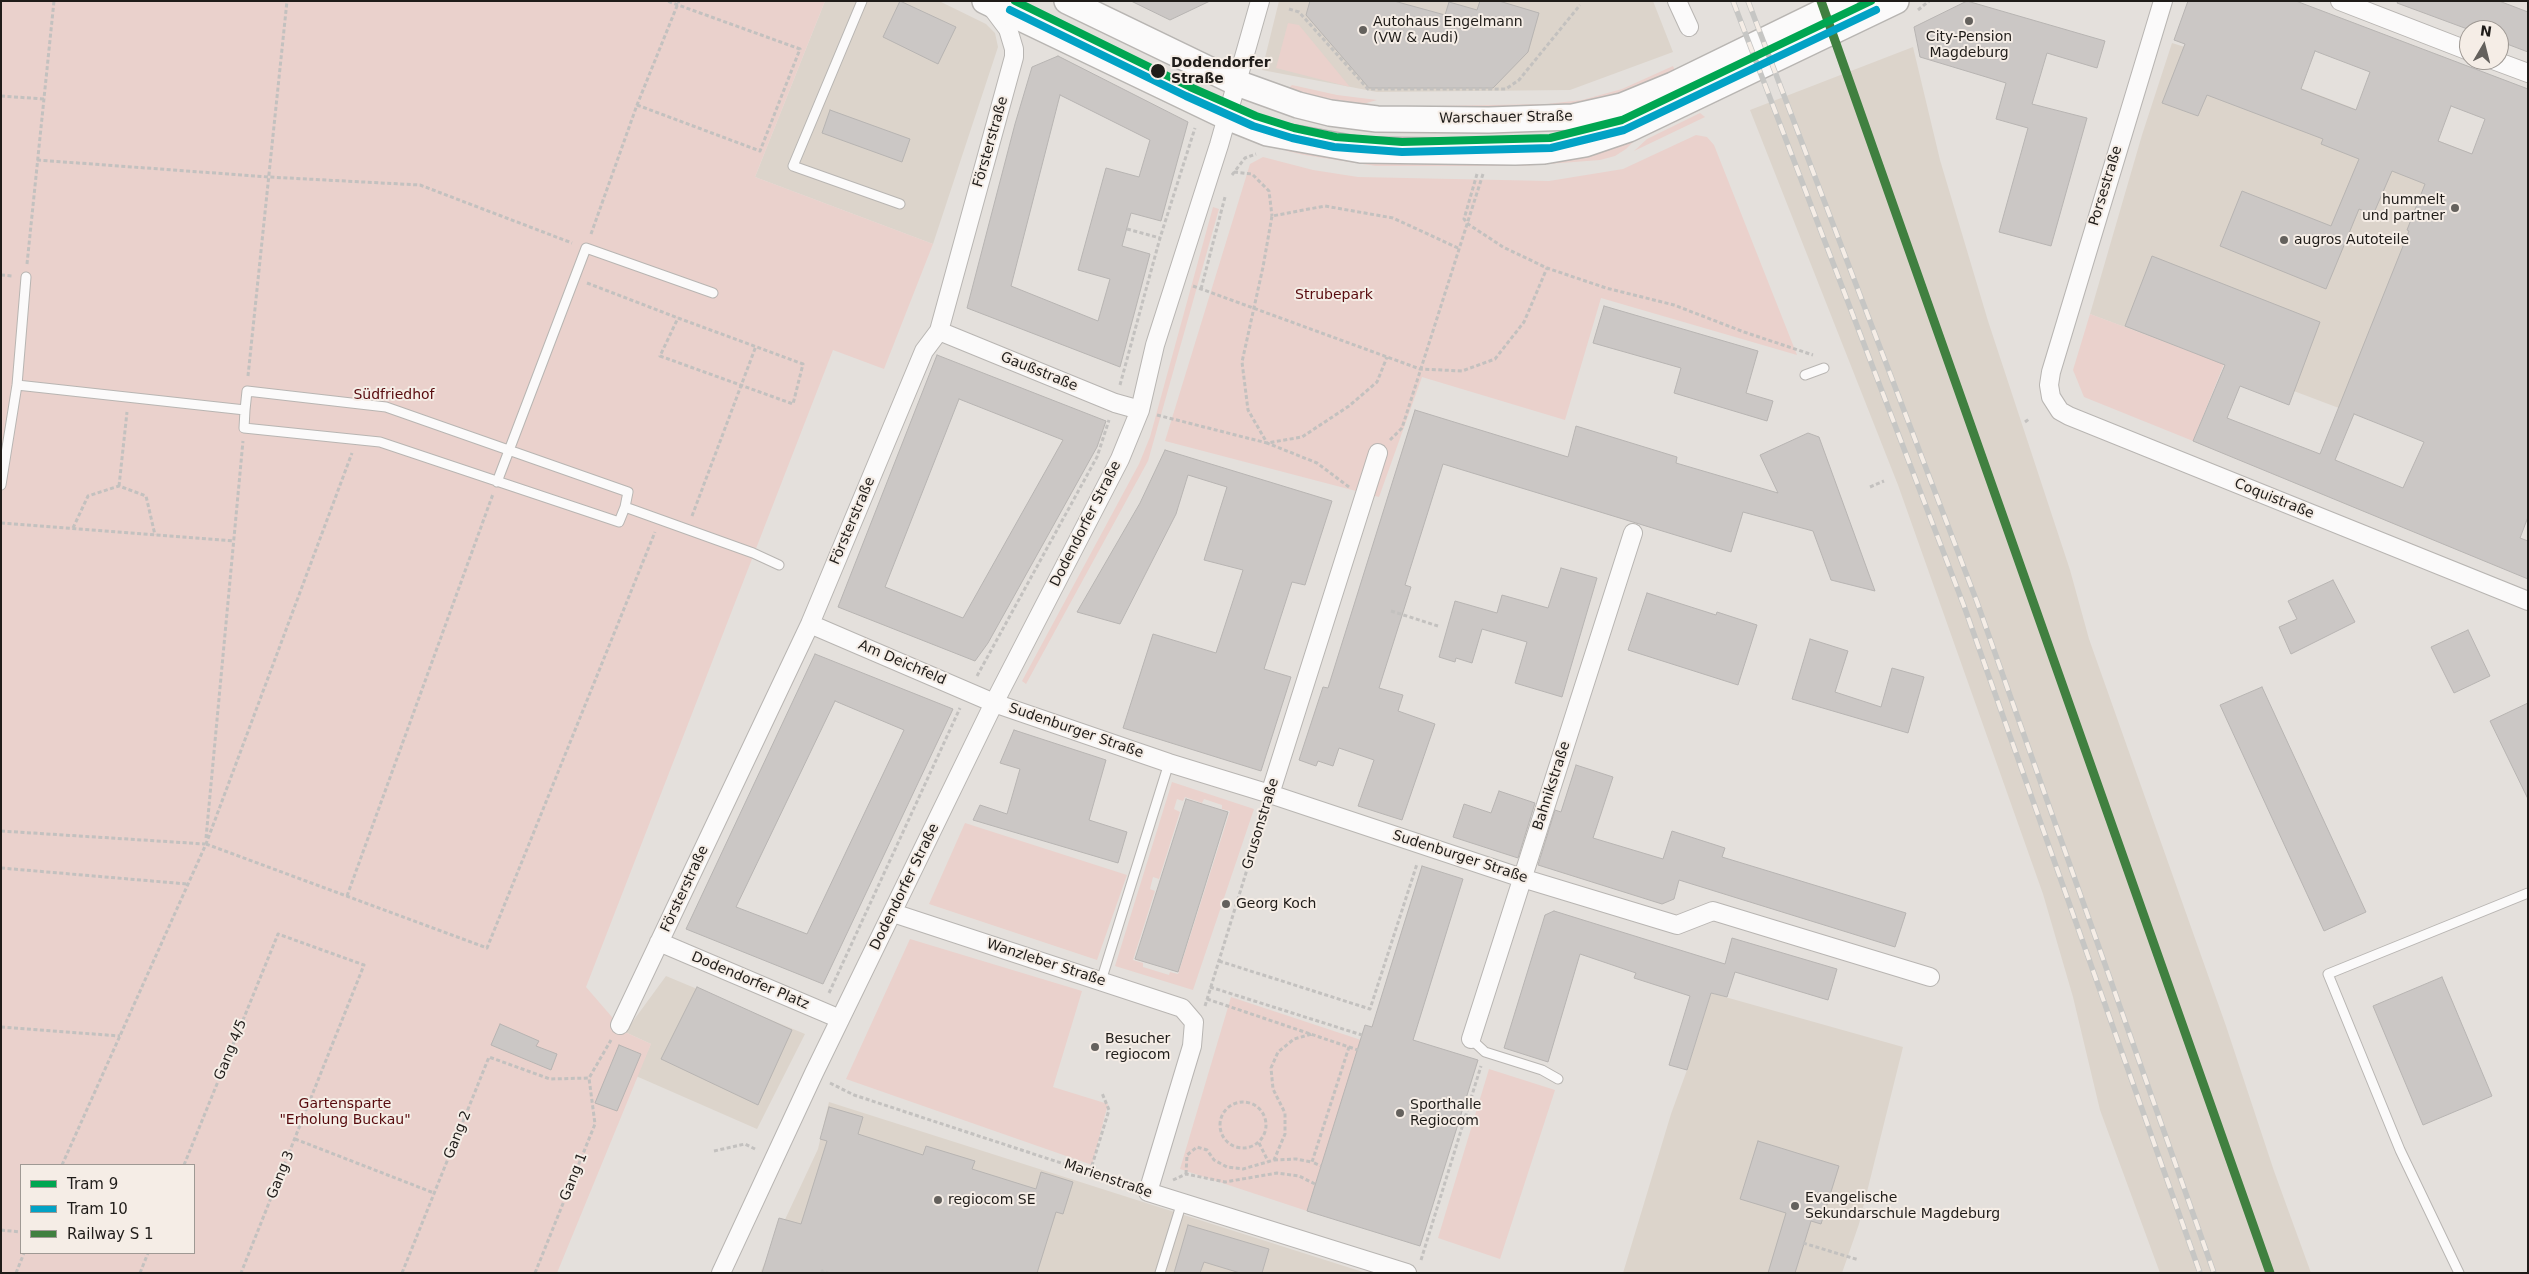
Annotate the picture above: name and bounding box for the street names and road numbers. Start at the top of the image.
street label: Försterstraße [970,95,1012,189]
street label: Warschauer Straße [1439,108,1573,128]
street label: Porsestraße [2086,144,2126,228]
street label: Gaußstraße [998,349,1080,395]
street label: Dodendorfer Straße [1047,458,1125,590]
street label: Försterstraße [827,475,879,567]
street label: Coquistraße [2232,475,2316,523]
street label: Am Deichfeld [856,637,948,689]
street label: Sudenburger Straße [1006,700,1146,762]
street label: Bahnikstraße [1530,739,1574,833]
street label: Grusonstraße [1239,776,1283,872]
street label: Dodendorfer Straße [867,821,943,953]
street label: Sudenburger Straße [1390,827,1530,887]
street label: Försterstraße [658,843,712,935]
street label: Wanzleber Straße [984,936,1108,990]
street label: Dodendorfer Platz [689,949,811,1013]
street label: Gang 4/5 [211,1017,251,1083]
street label: Gang 2 [441,1108,475,1162]
street label: Gang 3 [264,1148,298,1202]
street label: Gang 1 [557,1150,591,1204]
street label: Marienstraße [1062,1156,1154,1202]

